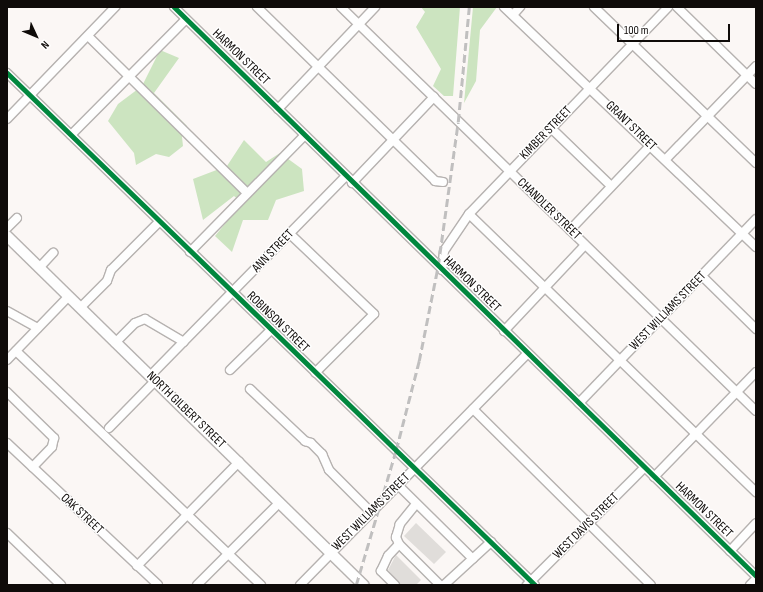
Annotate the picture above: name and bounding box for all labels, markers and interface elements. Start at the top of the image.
north arrow [16,16,56,56]
scale bar [619,16,732,42]
text: 100 m [624,23,649,38]
street label: HARMON STREET [209,26,273,88]
text: N [38,38,52,51]
street label: GRANT STREET [602,98,660,154]
street label: KIMBER STREET [517,103,575,163]
street label: CHANDLER STREET [514,175,584,243]
street label: ANN STREET [249,226,297,276]
street label: HARMON STREET [440,253,504,315]
street label: WEST WILLIAMS STREET [626,268,710,354]
street label: ROBINSON STREET [244,288,312,356]
street label: NORTH GILBERT STREET [143,368,229,452]
street label: WEST WILLIAMS STREET [329,470,413,554]
street label: HARMON STREET [672,479,736,541]
street label: OAK STREET [57,490,107,538]
street label: WEST DAVIS STREET [550,490,622,562]

